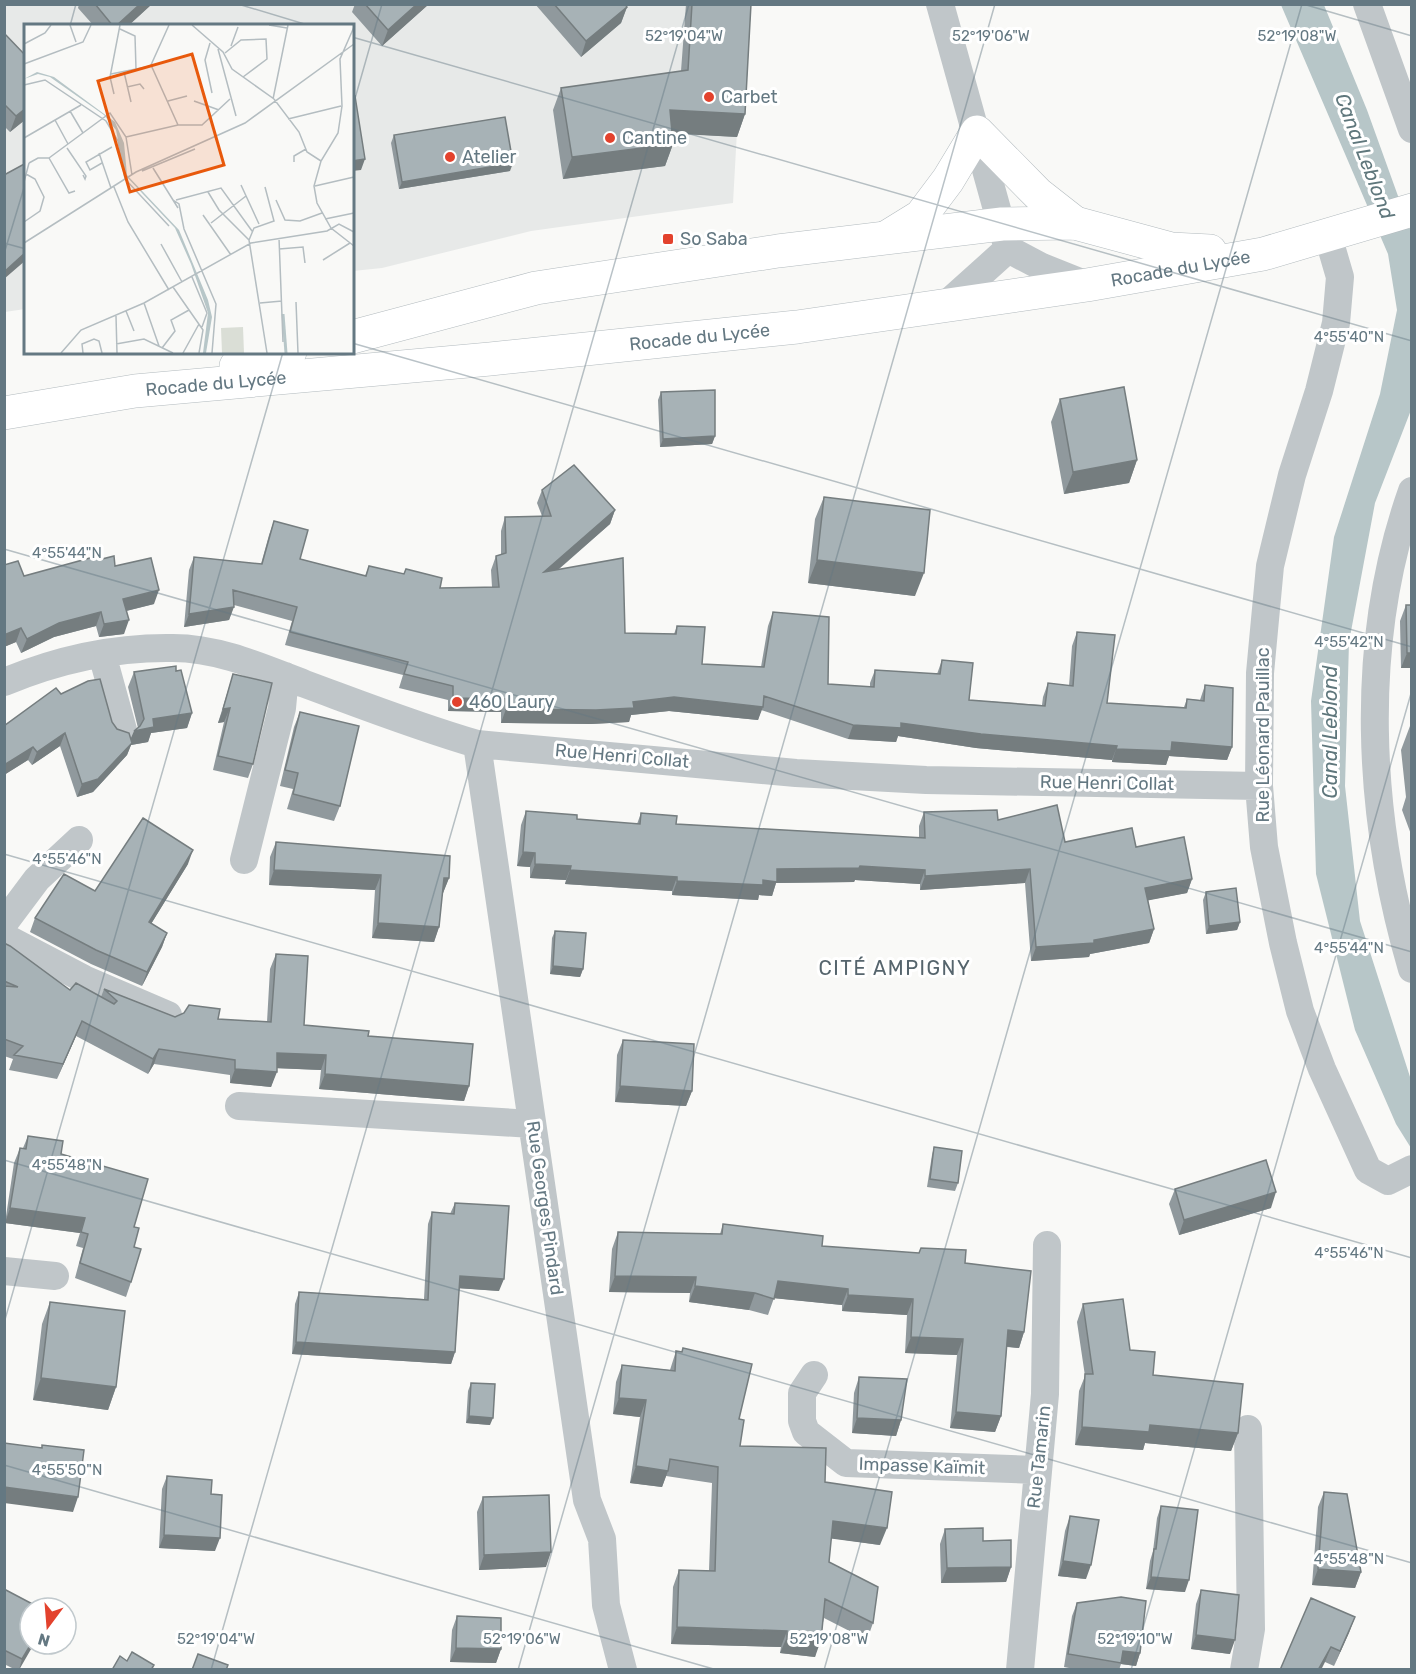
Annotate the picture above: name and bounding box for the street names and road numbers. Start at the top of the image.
street label: Rocade du Lycée [1109,245,1252,292]
street label: Rocade du Lycée [628,319,771,355]
street label: Rocade du Lycée [144,366,287,401]
street label: Rue Léonard Pauillac [1252,647,1274,823]
street label: Rue Henri Collat [554,739,690,773]
street label: Rue Henri Collat [1040,771,1174,795]
street label: Rue Georges Pindard [522,1119,568,1297]
street label: Rue Tamarin [1023,1404,1055,1510]
street label: Impasse Kaïmit [858,1453,986,1479]

